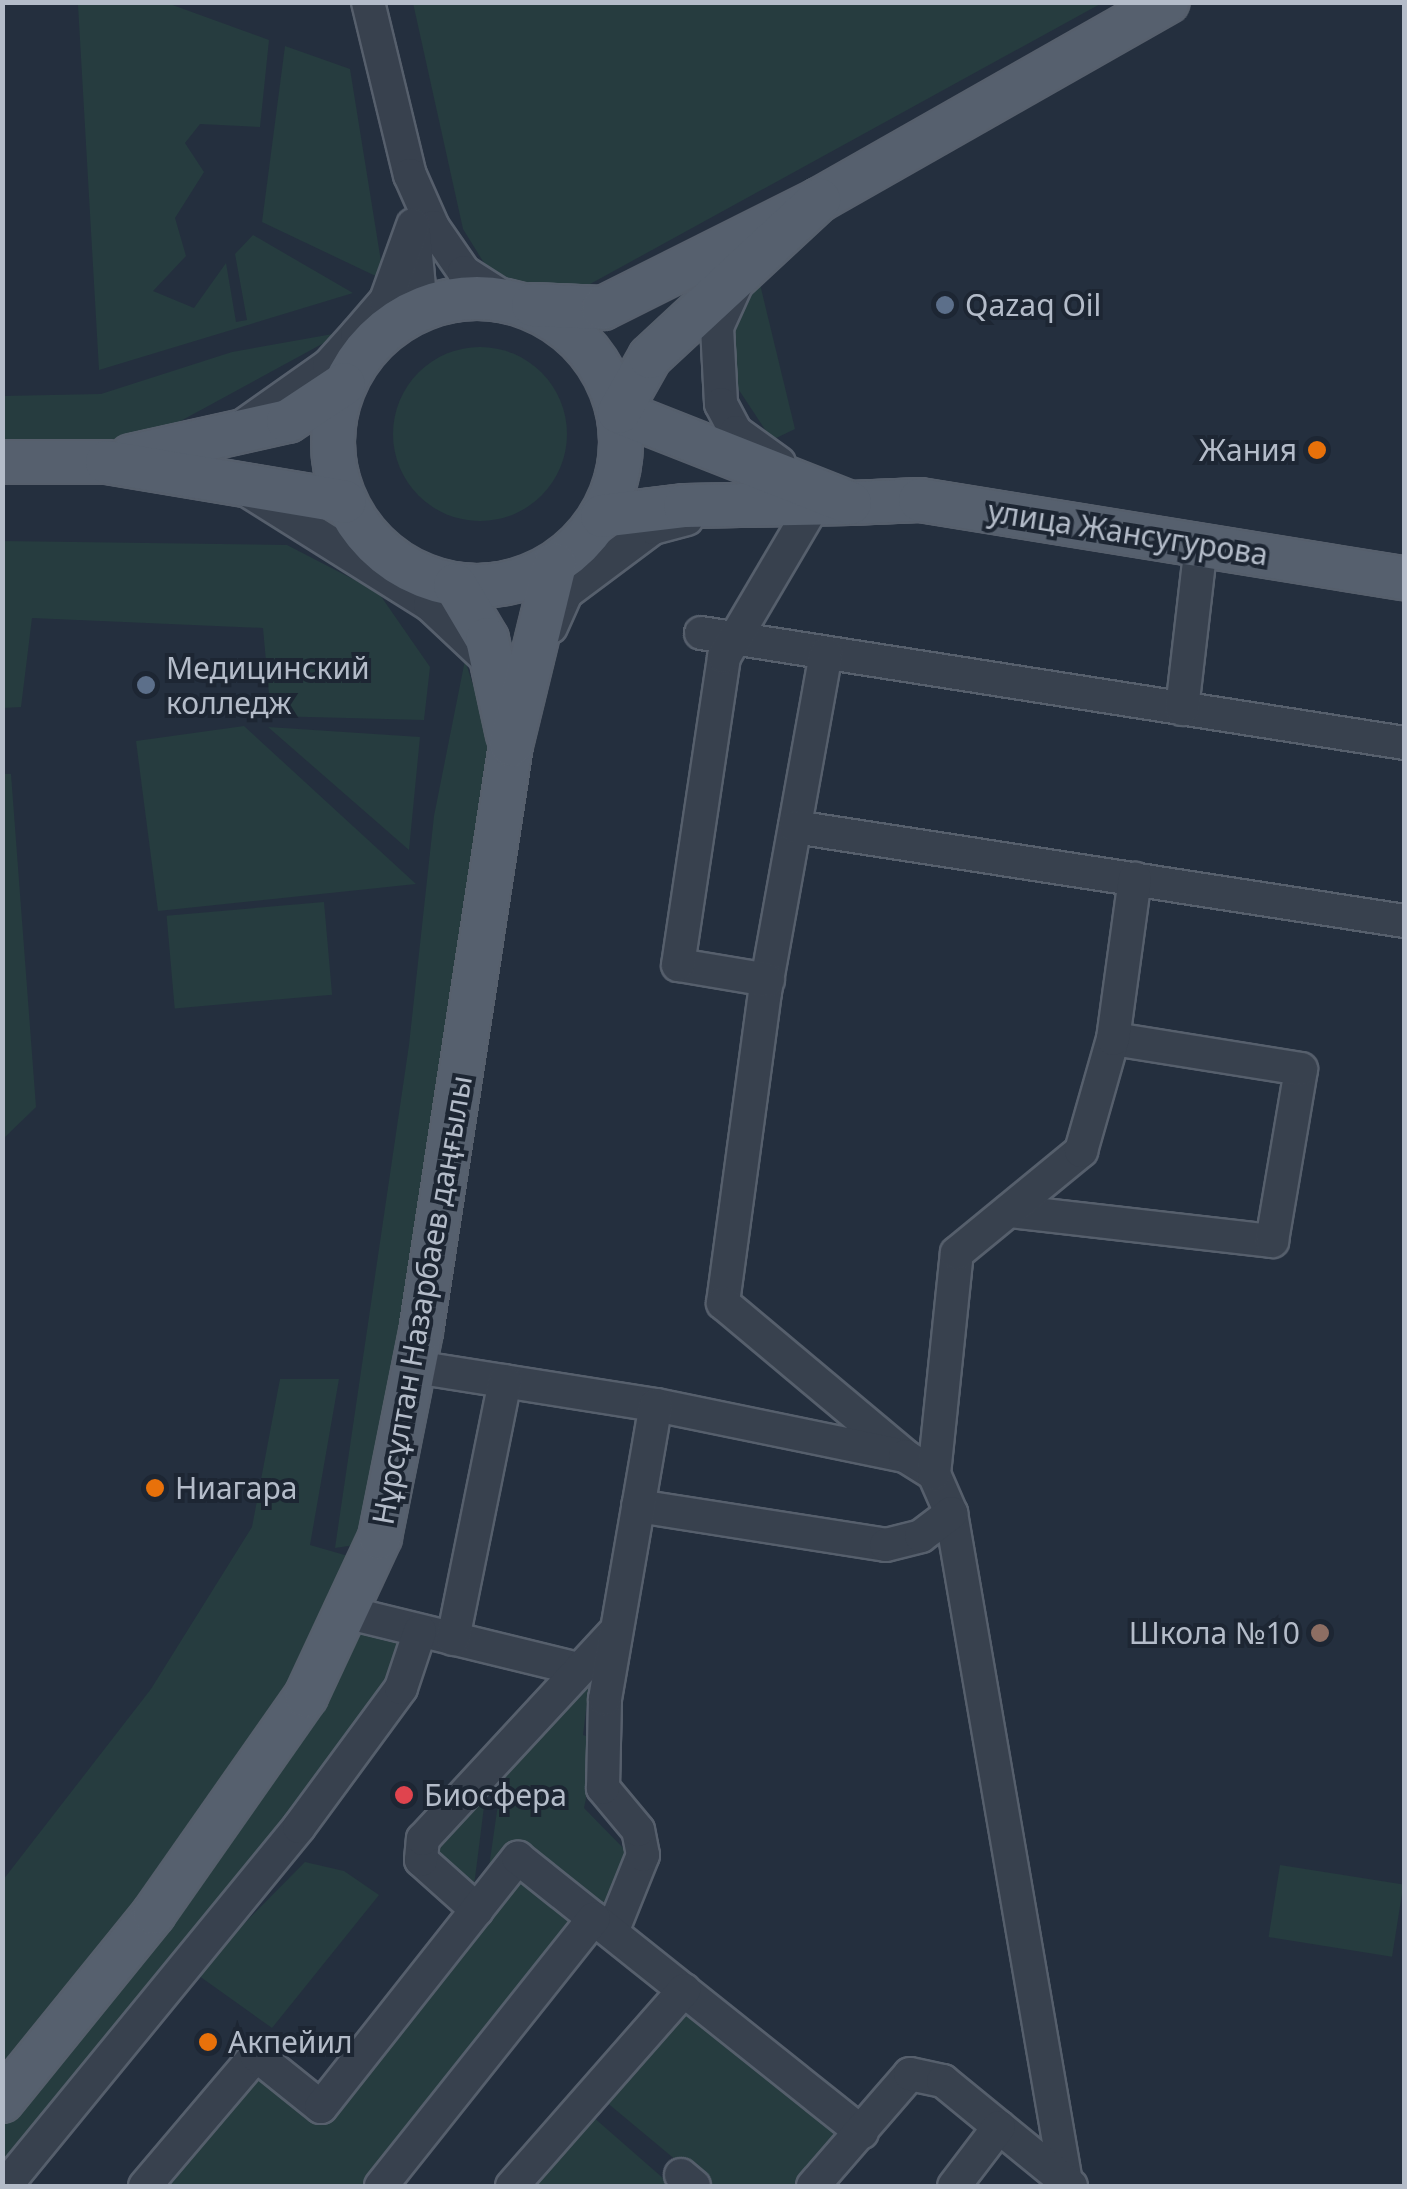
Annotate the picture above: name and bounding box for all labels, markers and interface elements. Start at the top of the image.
place label: Qazaq Oil [965,287,1101,323]
marker: Qazaq Oil [934,294,956,316]
place label: Жания [1199,432,1297,468]
marker: Жания [1306,439,1328,461]
street label: улица Жансугурова [985,493,1271,573]
place label: Медицинский колледж [166,650,370,720]
marker: Медицинский колледж [135,674,157,696]
street label: Нұрсұлтан Назарбаев даңғылы [365,1073,479,1527]
place label: Ниагара [175,1470,297,1506]
marker: Ниагара [144,1477,166,1499]
place label: Школа №10 [1129,1615,1300,1651]
marker: Школа №10 [1309,1622,1331,1644]
place label: Биосфера [424,1777,567,1813]
marker: Биосфера [393,1784,415,1806]
place label: Акпейил [228,2024,353,2060]
marker: Акпейил [197,2031,219,2053]

